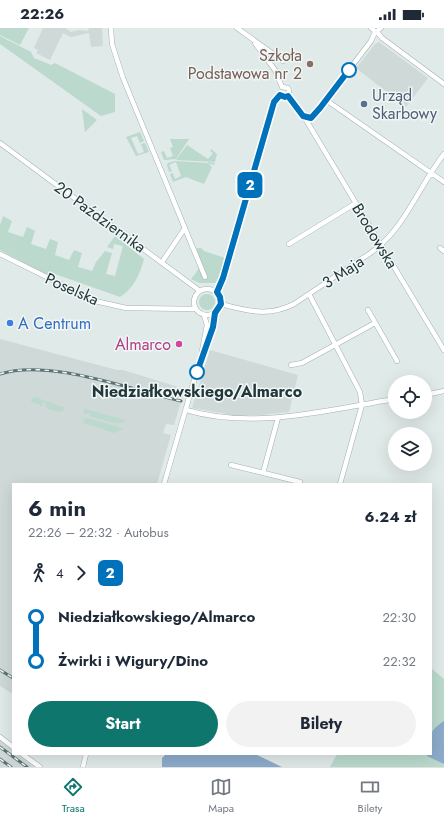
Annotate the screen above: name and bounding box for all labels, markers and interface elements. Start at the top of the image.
text: 22:26 [20,3,64,25]
place label: Szkoła Podstawowa nr 2 [188,44,302,85]
marker: Szkoła Podstawowa nr 2 [305,59,315,69]
unlabelled marker [341,62,357,78]
place label: Urząd Skarbowy [372,84,438,125]
marker: Urząd Skarbowy [359,99,369,109]
line badge: 2 [237,172,263,198]
text: 2 [245,175,255,195]
street label: 20 Października [49,176,151,258]
street label: Brodowska [346,199,404,273]
street label: 3 Maja [317,250,369,294]
street label: Poselska [41,267,103,311]
place label: A Centrum [18,312,91,335]
marker: A Centrum [5,318,15,328]
place label: Almarco [115,333,171,356]
marker: Almarco [174,339,184,349]
marker: Niedziałkowskiego/Almarco [189,364,205,380]
map controls [388,375,432,471]
button: locate [388,375,432,419]
place label: Niedziałkowskiego/Almarco [92,380,302,403]
button: layers [388,427,432,471]
text: 6 min [28,492,86,524]
text: 6.24 zł [364,506,416,528]
text: 22:26 – 22:32 · Autobus [28,523,169,542]
icon: walk [28,562,50,584]
icon: forward [70,562,92,584]
text: 2 [106,563,115,583]
text: 4 [56,564,64,583]
text: Niedziałkowskiego/Almarco [58,606,255,628]
text: 22:30 [382,608,416,627]
text: Żwirki i Wigury/Dino [58,650,208,672]
text: 22:32 [383,652,416,671]
button: Start [28,701,218,747]
button: Bilety [226,701,416,747]
tab: Trasa [62,776,85,816]
tab: Mapa [208,776,234,816]
tab: Bilety [358,776,382,816]

